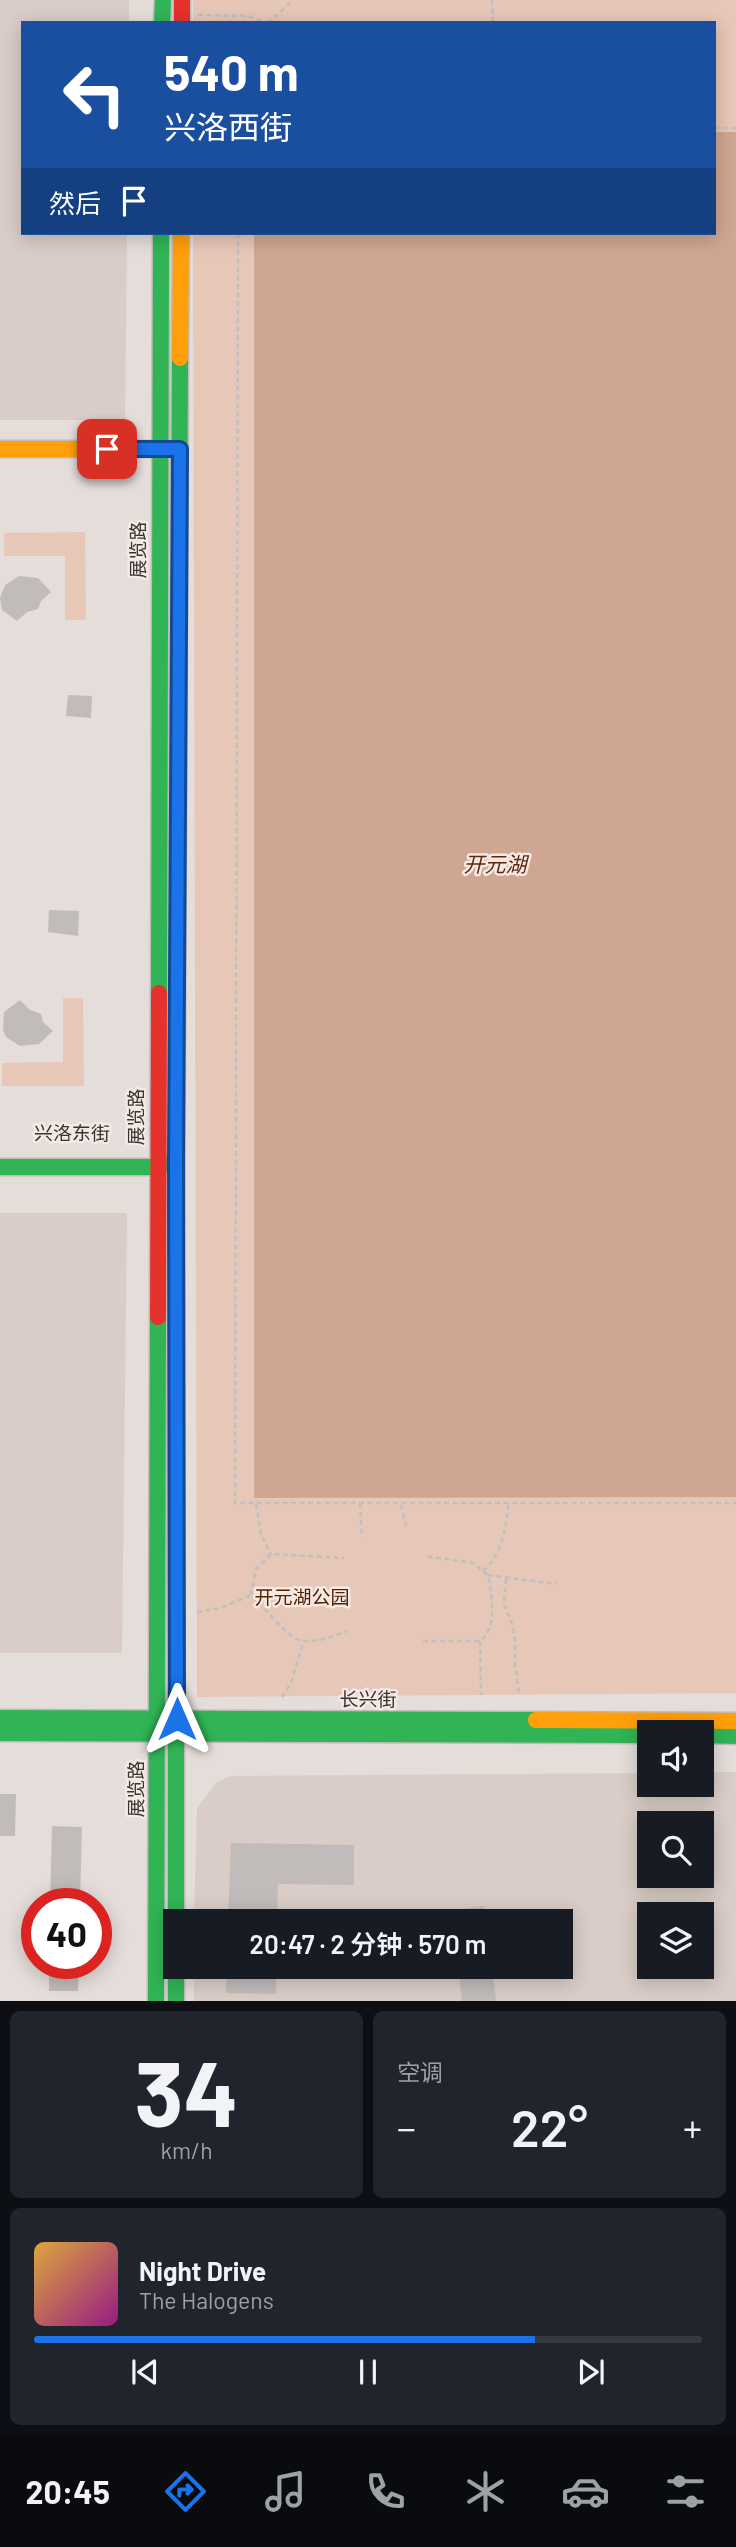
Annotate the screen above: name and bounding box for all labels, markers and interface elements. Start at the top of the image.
text: 540 m [164,42,299,101]
icon: left [49,49,140,140]
text: 兴洛西街 [164,107,292,145]
icon: arrive [115,182,153,220]
text: 然后 [49,187,101,218]
pin [77,419,137,479]
icon: arrive [88,430,126,468]
street label: 展览路 [126,521,149,579]
water label: 开元湖 [464,851,529,876]
street label: 展览路 [124,1088,147,1146]
street label: 兴洛东街 [34,1121,110,1144]
park label: 开元湖公园 [254,1585,350,1608]
position arrow [140,1682,214,1756]
street label: 长兴街 [339,1687,397,1710]
map controls [637,1720,714,1979]
button: sound [637,1720,714,1797]
street label: 展览路 [124,1760,147,1818]
button: search [637,1811,714,1888]
speed limit sign: 40 [21,1888,112,1979]
button: layers [637,1902,714,1979]
text: 20:47 · 2 分钟 · 570 m [250,1928,486,1959]
text: 34 [134,2036,239,2145]
text: 空调 [397,2058,443,2086]
text: 22° [511,2095,588,2157]
text: − [397,2104,416,2150]
text: + [683,2104,702,2150]
text: km/h [160,2136,213,2164]
text: Night Drive [139,2255,266,2286]
text: The Halogens [139,2286,274,2314]
icon: previous [126,2353,164,2391]
icon: pause [349,2353,387,2391]
icon: next [572,2353,610,2391]
icon: directions [161,2467,210,2516]
icon: music [261,2467,310,2516]
icon: phone [361,2467,410,2516]
icon: climate [461,2467,510,2516]
icon: car [561,2467,610,2516]
icon: filters [661,2467,710,2516]
text: 20:45 [26,2472,110,2510]

